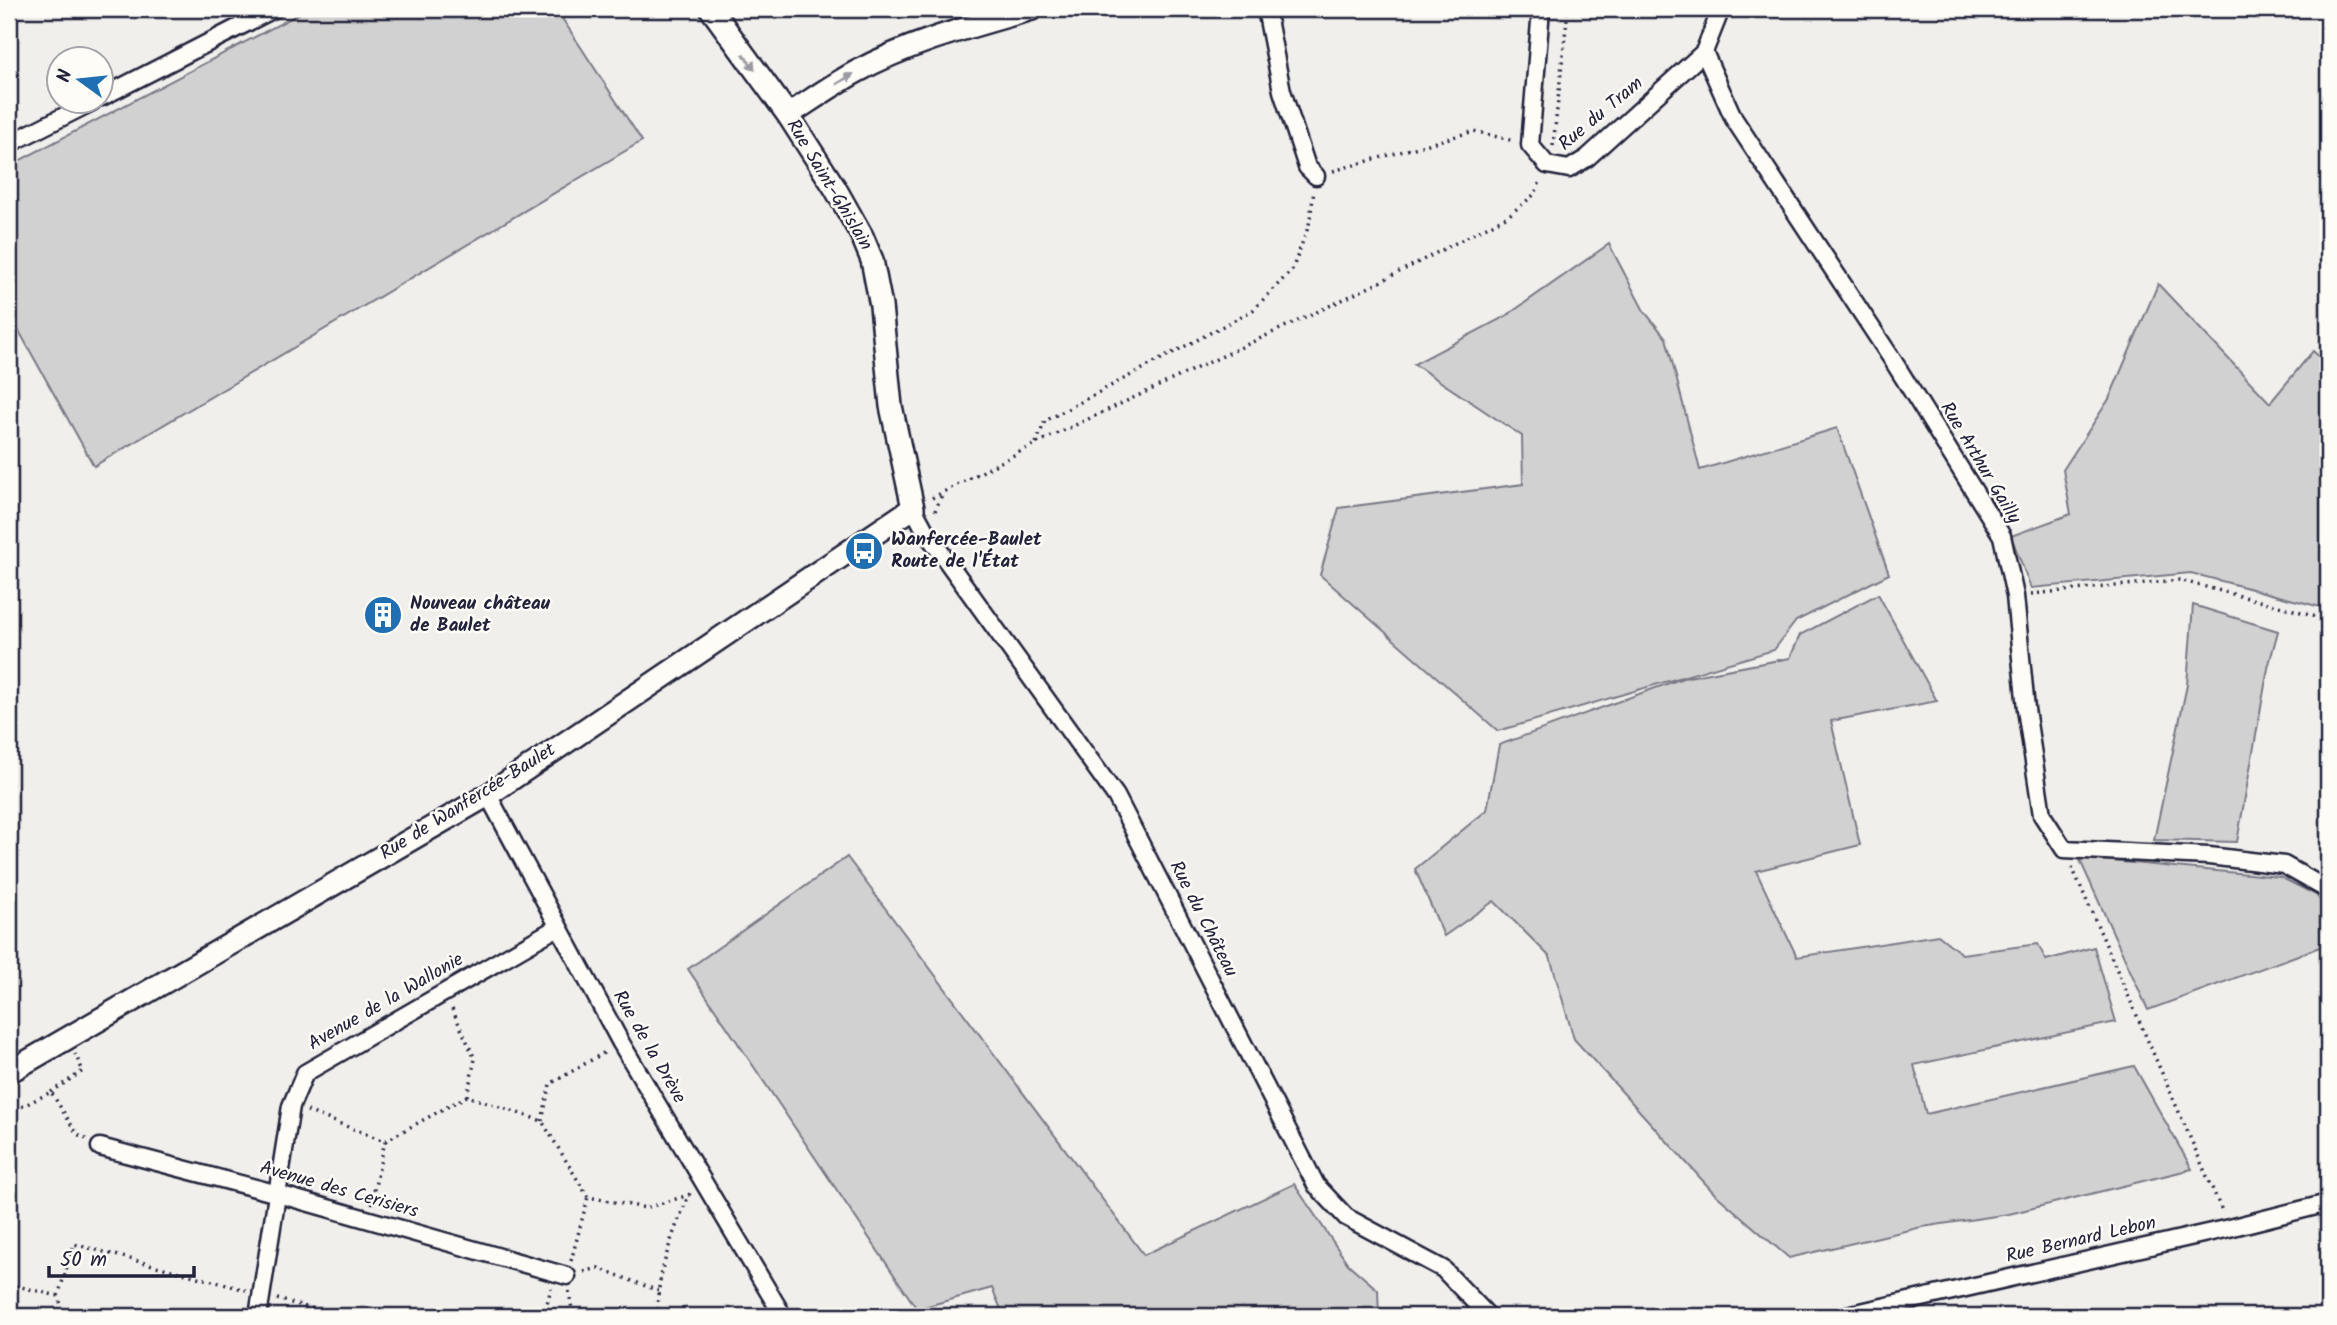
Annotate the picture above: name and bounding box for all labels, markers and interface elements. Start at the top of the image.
north arrow [46,46,116,116]
one-way arrow [742,53,756,71]
text: N [49,66,82,86]
street label: Rue du Tram [1552,69,1650,159]
one-way arrow [836,72,855,85]
street label: Rue Saint-Ghislain [778,114,880,256]
street label: Rue Arthur Gailly [1932,396,2029,531]
place label: Wanfercée-Baulet Route de l'État [891,525,1042,577]
bus stop icon: Wanfercée-Baulet Route de l'État [843,530,885,572]
place label: Nouveau château de Baulet [410,589,551,641]
building icon: Nouveau château de Baulet [362,594,404,636]
street label: Rue de Wanfercée-Baulet [374,735,562,868]
street label: Rue du Château [1161,856,1245,982]
street label: Avenue de la Wallonie [303,945,470,1059]
street label: Rue de la Drève [604,985,694,1110]
street label: Avenue des Cerisiers [256,1153,422,1227]
street label: Rue Bernard Lebon [2003,1208,2159,1272]
scale bar [49,1234,194,1278]
text: 50 m [60,1244,107,1277]

